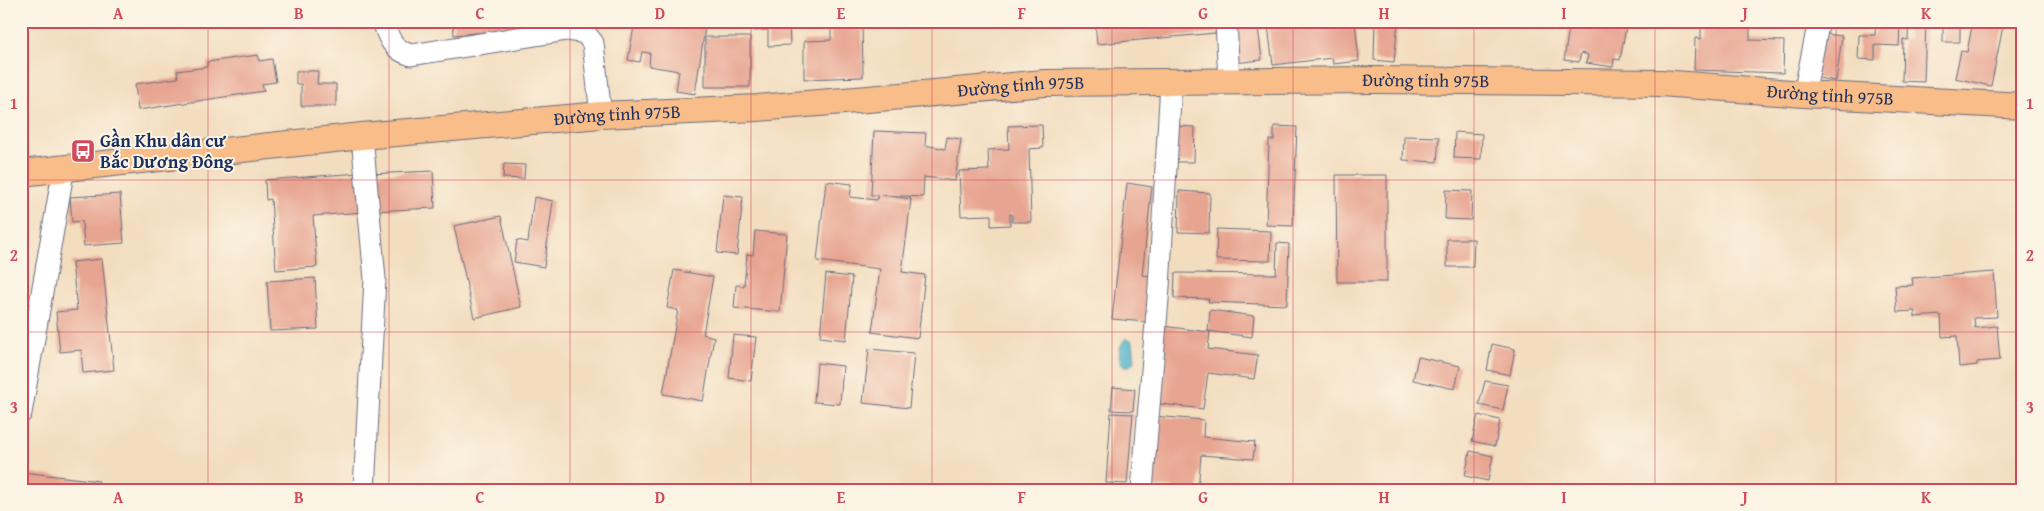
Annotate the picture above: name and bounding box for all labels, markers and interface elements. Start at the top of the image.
text: A [113,1,124,25]
text: B [294,1,304,25]
text: C [475,1,485,25]
text: D [655,1,665,25]
text: E [837,1,846,25]
text: F [1018,1,1026,25]
text: G [1198,1,1208,25]
text: H [1378,1,1390,25]
text: I [1561,1,1567,25]
text: J [1739,1,1748,25]
text: K [1921,1,1932,25]
street label: Đường tỉnh 975B [1362,66,1490,94]
street label: Đường tỉnh 975B [956,69,1085,104]
street label: Đường tỉnh 975B [1766,77,1895,112]
text: 1 [10,91,18,115]
text: 1 [2026,91,2034,115]
street label: Đường tỉnh 975B [552,97,681,132]
place label: Gần Khu dân cư Bắc Dương Đông [100,127,234,175]
bus stop icon: Gần Khu dân cư Bắc Dương Đông [70,138,96,164]
text: 2 [10,243,18,267]
text: 2 [2026,243,2034,267]
text: 3 [10,395,18,419]
text: 3 [2026,395,2034,419]
text: A [113,485,124,509]
text: B [294,485,304,509]
text: C [475,485,485,509]
text: D [655,485,665,509]
text: E [837,485,846,509]
text: F [1018,485,1026,509]
text: G [1198,485,1208,509]
text: H [1378,485,1390,509]
text: I [1561,485,1567,509]
text: J [1739,485,1748,509]
text: K [1921,485,1932,509]

